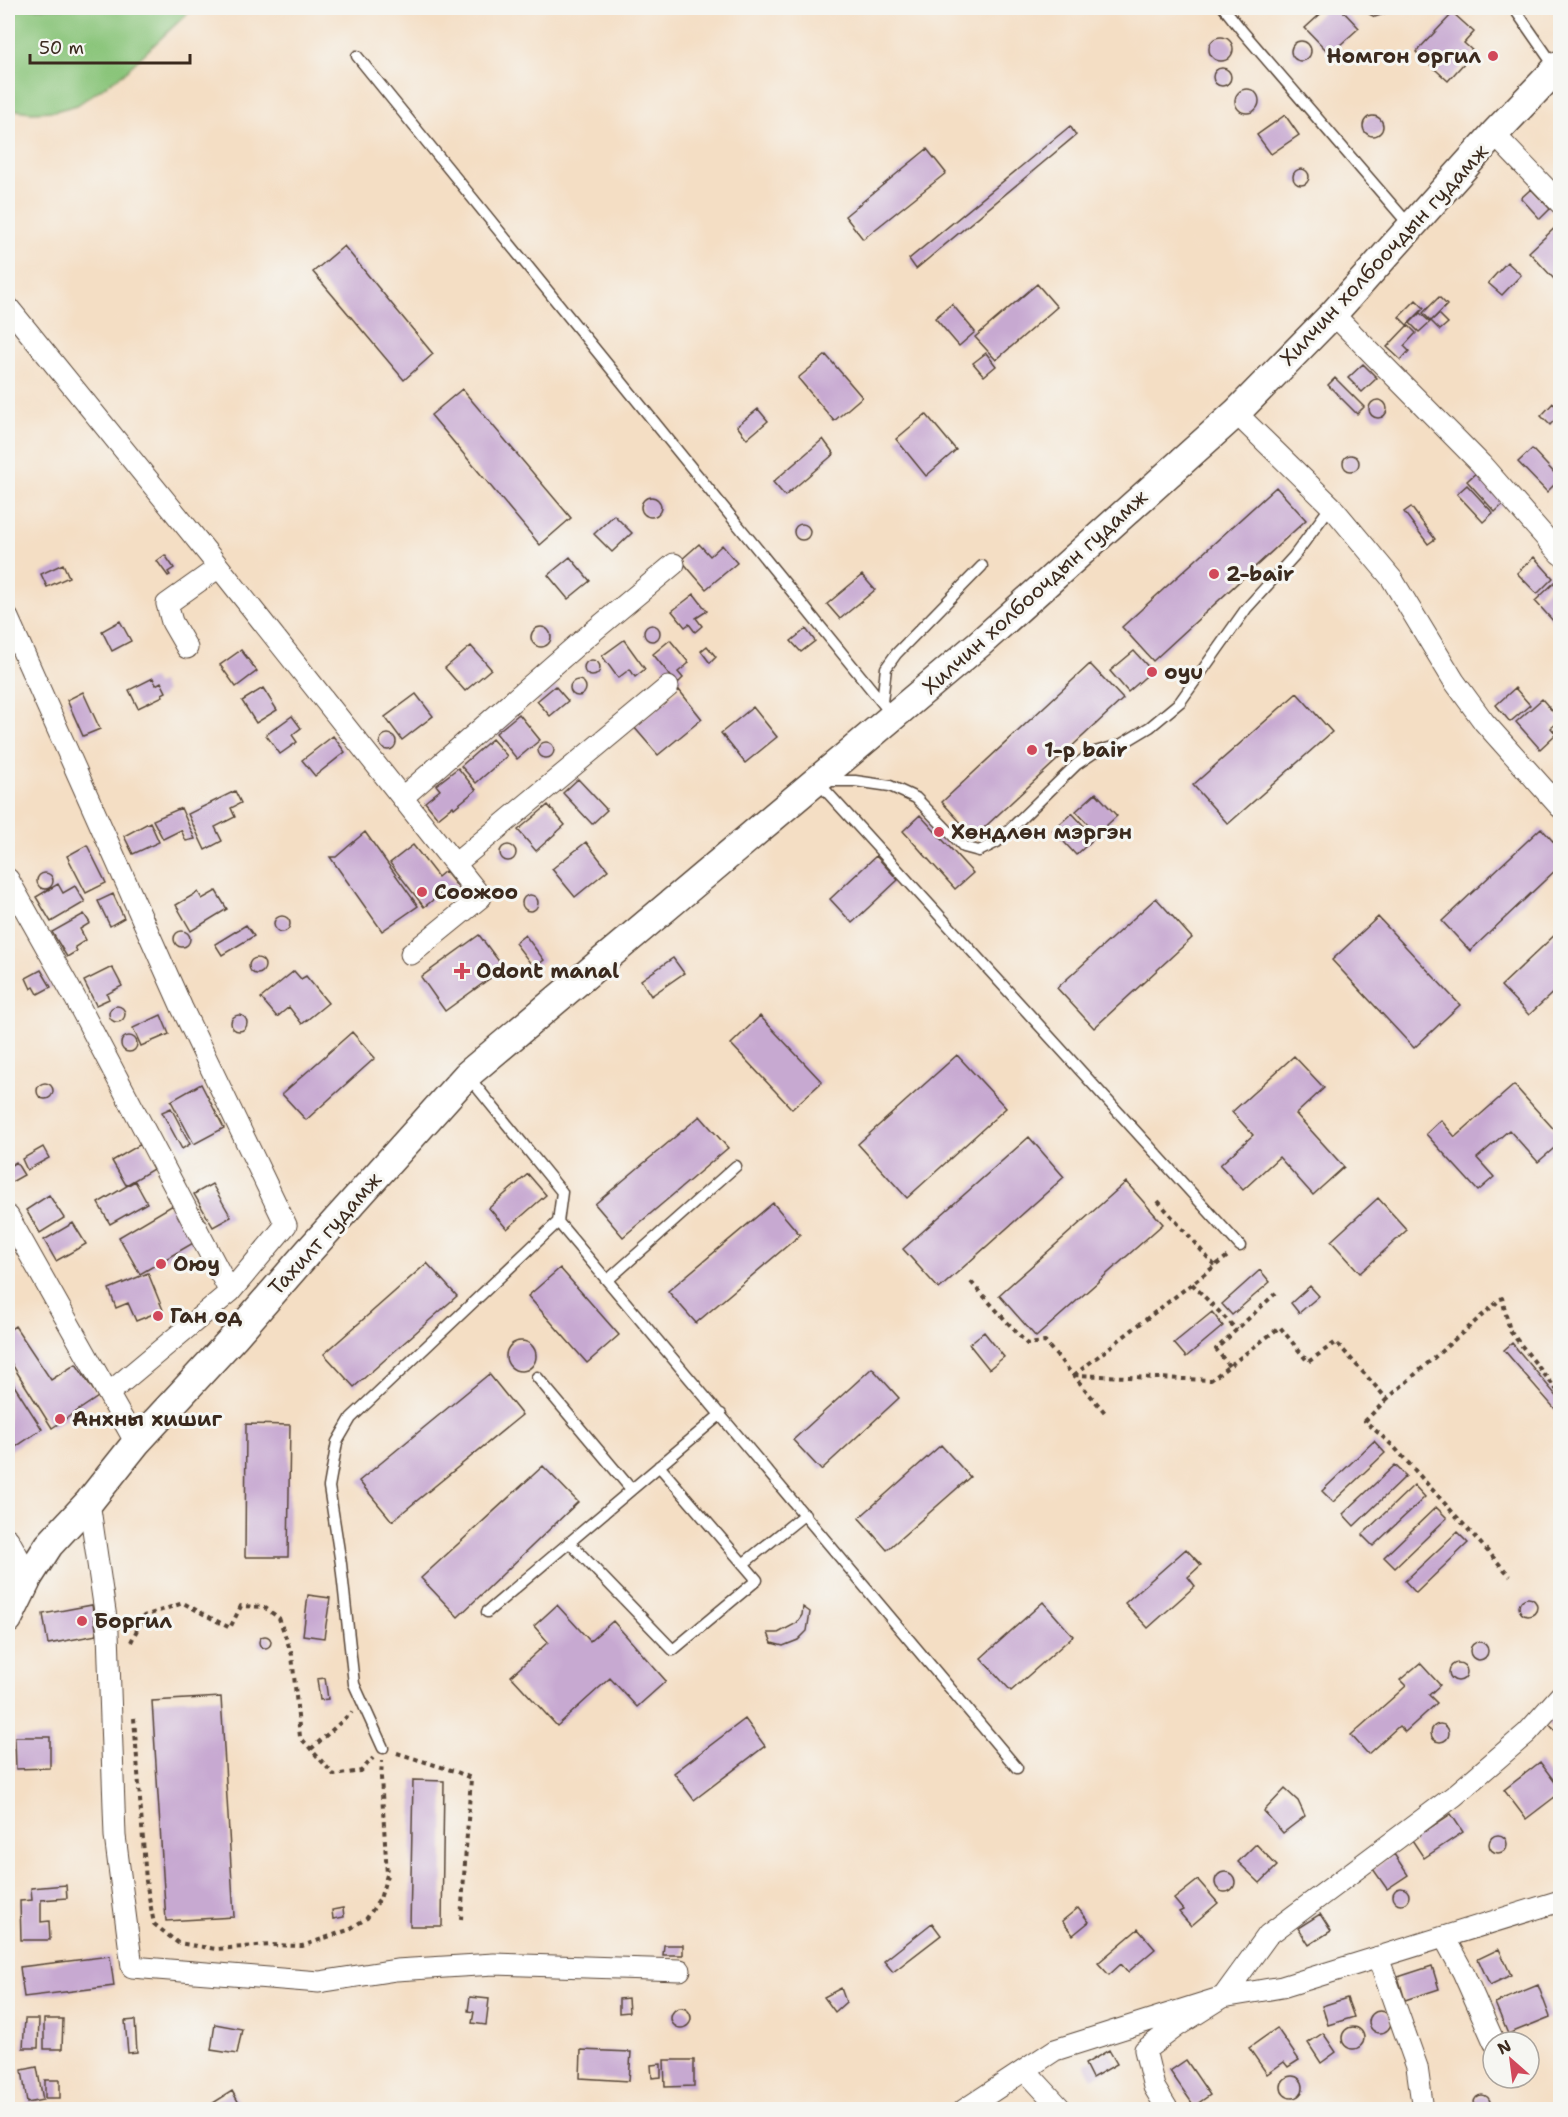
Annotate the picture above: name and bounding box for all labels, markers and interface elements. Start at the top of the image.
scale bar [30,27,190,65]
text: 50 m [39,36,84,60]
place label: Номгон оргил [1326,42,1481,70]
marker: Номгон оргил [1486,49,1500,63]
street label: Хилчин холбоочдын гудамж [1274,138,1495,372]
street label: Хилчин холбоочдын гудамж [917,483,1154,701]
place label: 2-bair [1226,560,1294,588]
marker: 2-bair [1207,567,1221,581]
place label: oyu [1164,658,1203,686]
marker: oyu [1145,665,1159,679]
place label: 1-p bair [1044,736,1128,764]
marker: 1-p bair [1025,743,1039,757]
place label: Хөндлөн мэргэн [951,818,1132,846]
marker: Хөндлөн мэргэн [932,825,946,839]
place label: Соожоо [434,878,518,906]
marker: Соожоо [415,885,429,899]
place label: Odont manal [476,957,619,985]
marker: Odont manal [453,962,471,980]
street label: Тахилт гудамж [262,1166,388,1302]
place label: Оюу [173,1250,220,1278]
marker: Оюу [154,1257,168,1271]
place label: Ган од [170,1302,242,1330]
marker: Ган од [151,1309,165,1323]
place label: Анхны хишиг [72,1405,222,1433]
marker: Анхны хишиг [53,1412,67,1426]
place label: Боргил [94,1607,172,1635]
marker: Боргил [75,1614,89,1628]
north arrow [1481,2030,1541,2090]
text: N [1494,2035,1515,2059]

